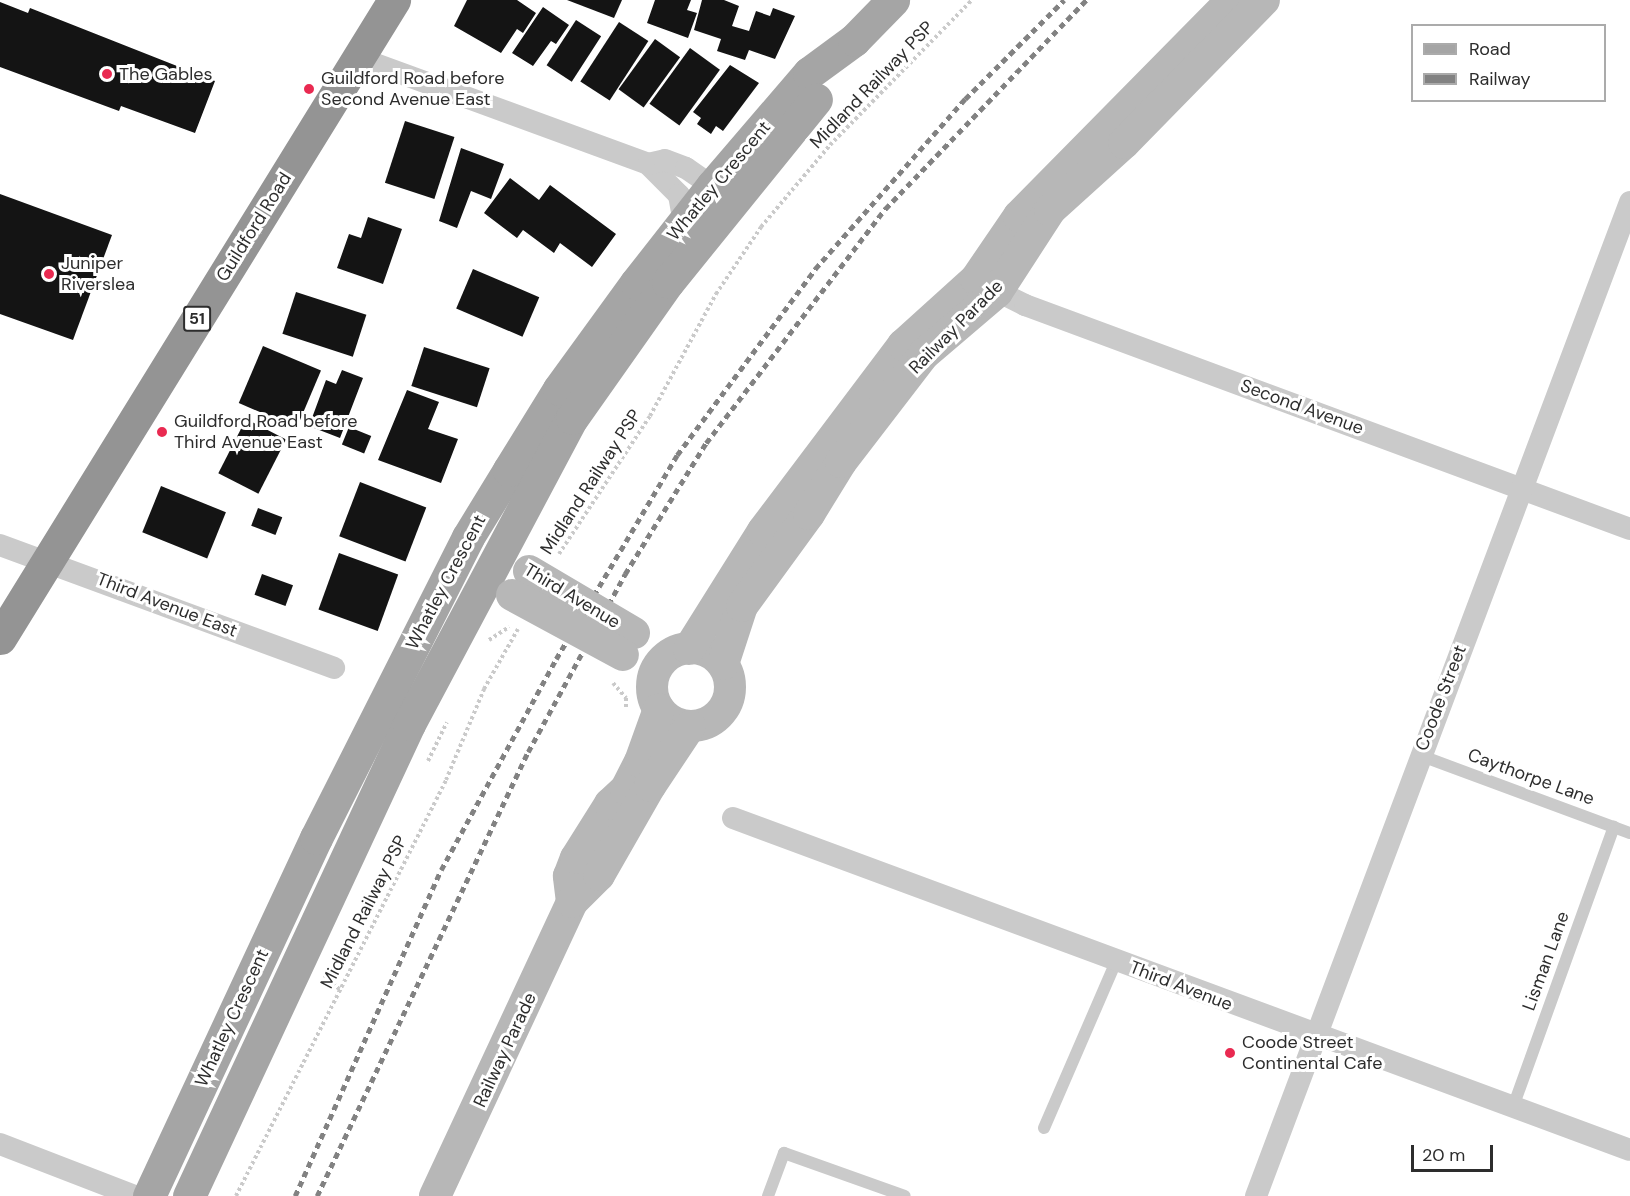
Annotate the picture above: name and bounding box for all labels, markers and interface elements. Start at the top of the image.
street label: Midland Railway PSP [806,17,938,153]
legend [1411,24,1606,102]
text: Road [1469,37,1511,61]
place label: The Gables [119,63,212,85]
marker: The Gables [100,67,114,81]
text: Railway [1469,67,1531,91]
place label: Guildford Road before Second Avenue East [321,68,505,110]
marker: Guildford Road before Second Avenue East [302,82,316,96]
street label: Whatley Crescent [663,117,775,245]
street label: Guildford Road [212,169,296,285]
place label: Juniper Riverslea [61,253,135,296]
marker: Juniper Riverslea [42,267,56,281]
street label: Railway Parade [904,275,1008,379]
road number: 51 [182,306,212,332]
street label: Second Avenue [1238,375,1366,439]
street label: Midland Railway PSP [536,405,646,559]
place label: Guildford Road before Third Avenue East [174,411,358,454]
marker: Guildford Road before Third Avenue East [155,425,169,439]
street label: Whatley Crescent [401,511,491,653]
street label: Third Avenue [520,559,624,633]
street label: Third Avenue East [94,568,240,642]
street label: Coode Street [1411,642,1471,754]
street label: Caythorpe Lane [1465,744,1597,810]
street label: Midland Railway PSP [316,832,412,992]
street label: Lisman Lane [1518,909,1574,1013]
street label: Whatley Crescent [191,946,273,1090]
street label: Third Avenue [1127,957,1235,1015]
street label: Railway Parade [469,989,541,1111]
place label: Coode Street Continental Cafe [1242,1032,1383,1074]
marker: Coode Street Continental Cafe [1223,1046,1237,1060]
scale bar [1414,1133,1496,1171]
text: 20 m [1422,1143,1465,1167]

